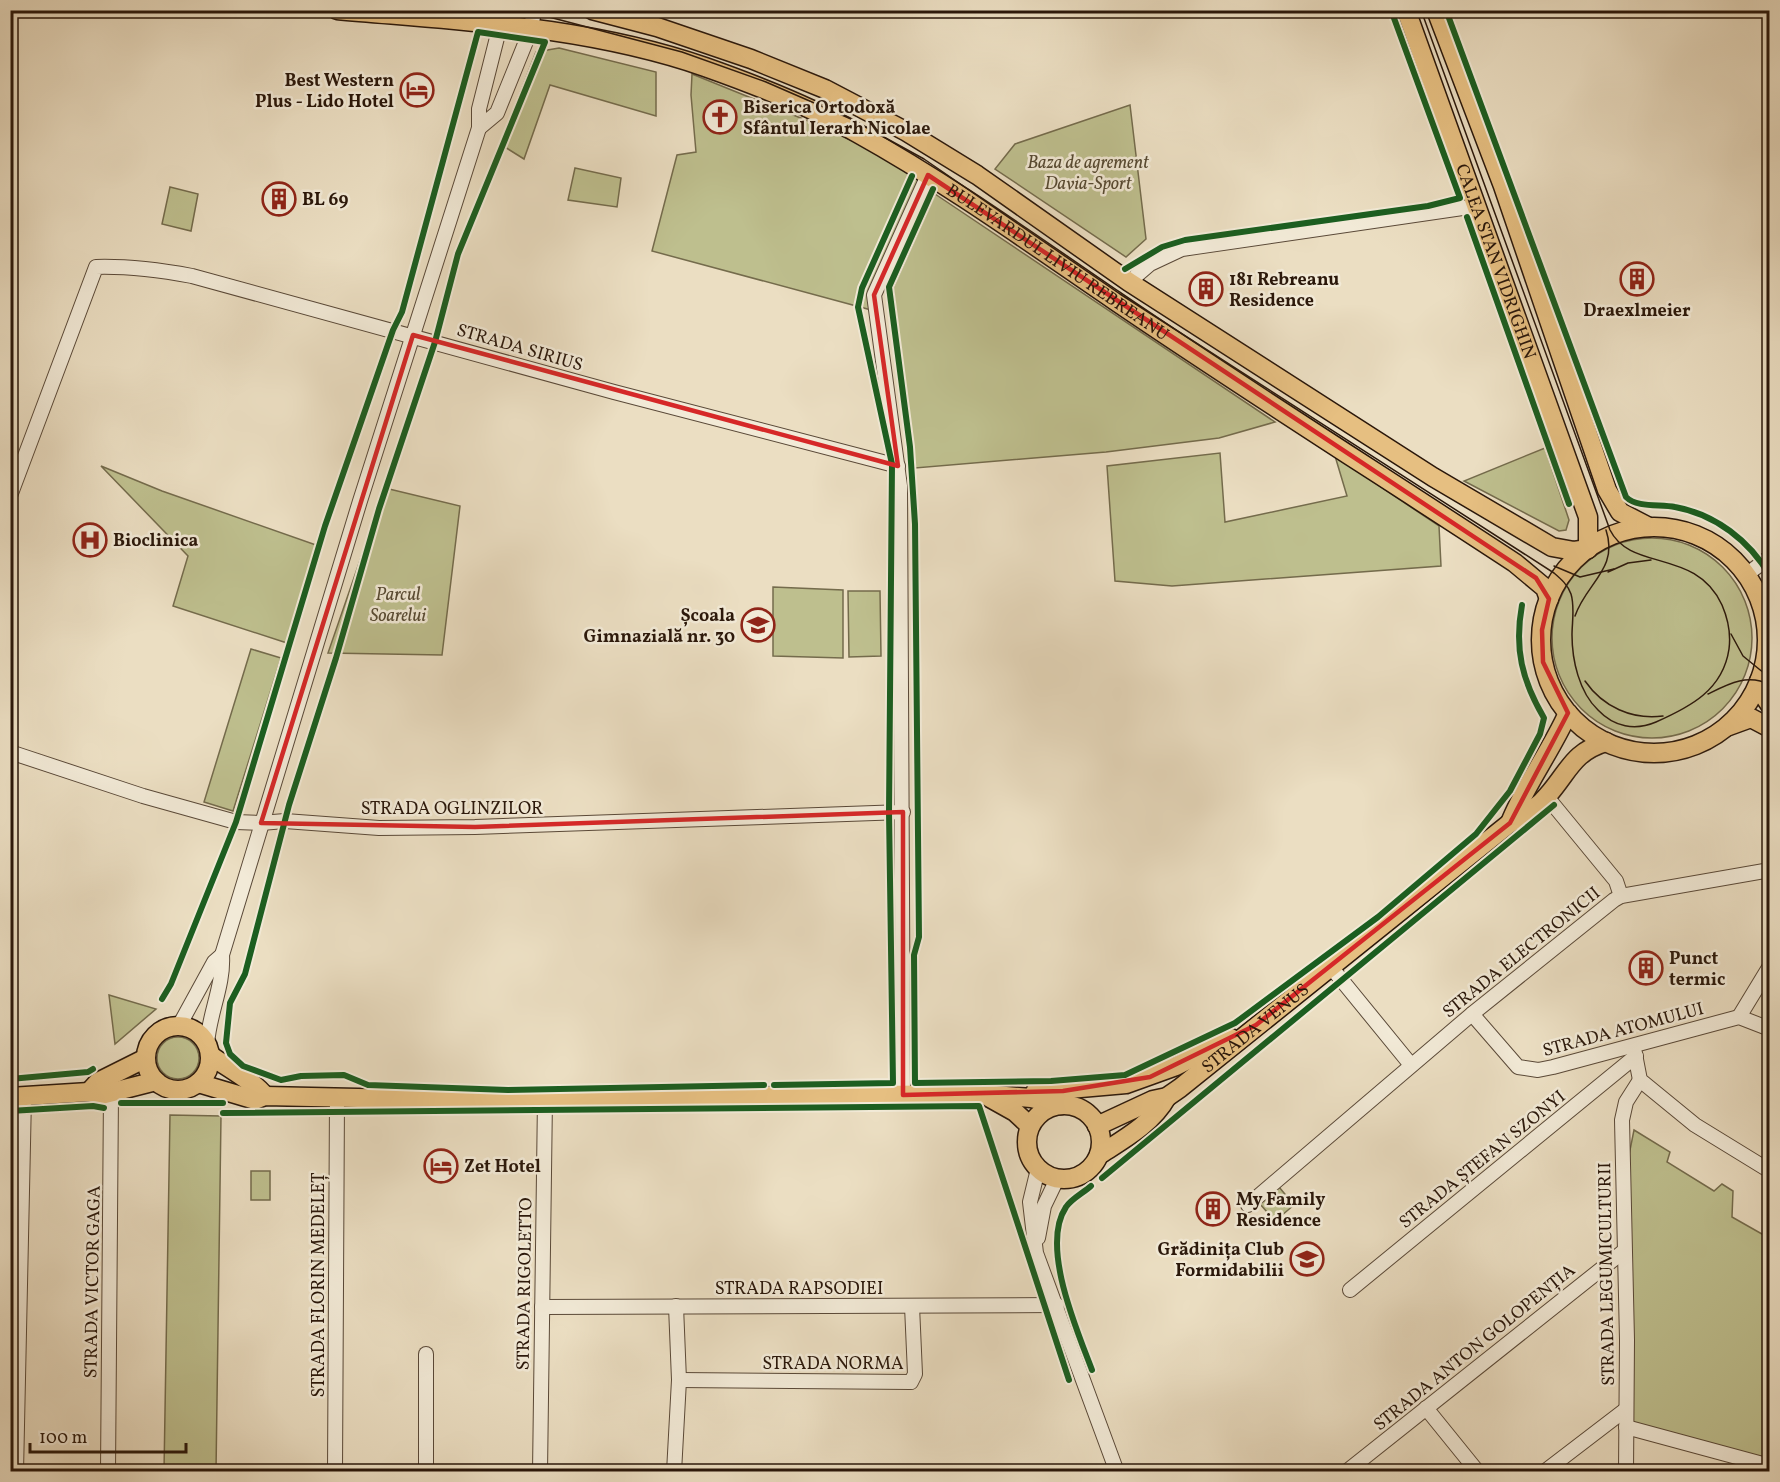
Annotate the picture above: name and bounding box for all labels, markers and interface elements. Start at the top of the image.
place label: Best Western Plus - Lido Hotel [255,69,394,115]
hotel icon: Best Western Plus - Lido Hotel [399,72,435,108]
place label: Biserica Ortodoxă Sfântul Ierarh Nicolae [743,96,930,142]
church icon: Biserica Ortodoxă Sfântul Ierarh Nicolae [702,99,738,135]
park label: Baza de agrement Davia-Sport [1027,151,1150,197]
street label: CALEA STAN VIDRIGHIN [1448,161,1541,363]
street label: BULEVARDUL LIVIU REBREANU [941,179,1173,348]
building icon: BL 69 [261,181,297,217]
place label: BL 69 [302,188,348,213]
building icon: Draexlmeier [1619,261,1655,297]
place label: 181 Rebreanu Residence [1229,268,1339,314]
building icon: 181 Rebreanu Residence [1188,271,1224,307]
place label: Draexlmeier [1583,299,1691,324]
street label: STRADA SIRIUS [453,318,586,378]
hospital icon: Bioclinica [72,522,108,558]
place label: Bioclinica [113,529,198,554]
park label: Parcul Soarelui [370,583,426,629]
place label: Școala Gimnazială nr. 30 [584,604,735,650]
school or university icon: Școala Gimnazială nr. 30 [740,607,776,643]
street label: STRADA OGLINZILOR [361,797,543,822]
street label: STRADA ELECTRONICII [1438,882,1606,1025]
place label: Punct termic [1669,947,1725,993]
building icon: Punct termic [1628,950,1664,986]
street label: STRADA VENUS [1197,978,1315,1080]
street label: STRADA ATOMULUI [1540,997,1707,1064]
street label: STRADA ȘTEFAN SZONYI [1394,1085,1571,1235]
hotel icon: Zet Hotel [423,1148,459,1184]
place label: Zet Hotel [464,1155,541,1180]
street label: STRADA LEGUMICULTURII [1593,1162,1622,1386]
street label: STRADA FLORIN MEDELEȚ [307,1172,332,1397]
street label: STRADA VICTOR GAGA [79,1185,108,1379]
place label: My Family Residence [1236,1188,1325,1234]
building icon: My Family Residence [1195,1191,1231,1227]
street label: STRADA RIGOLETTO [511,1197,540,1371]
place label: Grădinița Club Formidabilii [1158,1238,1284,1284]
school or university icon: Grădinița Club Formidabilii [1289,1241,1325,1277]
street label: STRADA ANTON GOLOPENȚIA [1369,1259,1581,1438]
street label: STRADA RAPSODIEI [715,1277,883,1302]
street label: STRADA NORMA [762,1352,904,1377]
scale bar [30,1416,186,1454]
text: 100 m [39,1426,88,1451]

